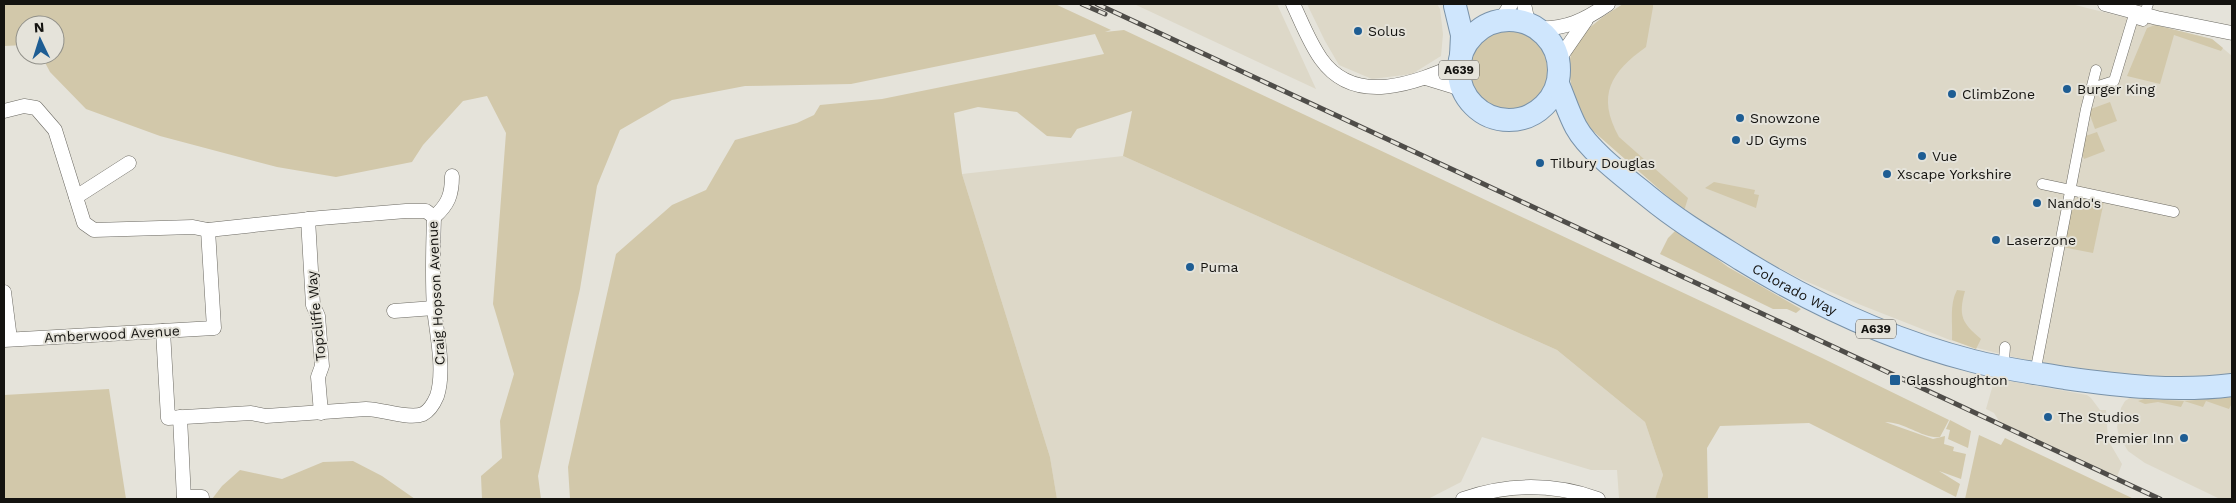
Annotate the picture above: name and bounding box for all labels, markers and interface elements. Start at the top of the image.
north arrow [15,15,65,65]
text: N [33,19,45,35]
place label: Solus [1368,23,1406,39]
marker: Solus [1352,25,1364,37]
road number: A639 [1439,60,1479,80]
place label: Burger King [2077,81,2155,97]
marker: Burger King [2061,83,2073,95]
place label: ClimbZone [1962,86,2035,102]
marker: ClimbZone [1946,88,1958,100]
place label: Snowzone [1750,110,1820,126]
marker: Snowzone [1734,112,1746,124]
place label: JD Gyms [1746,132,1807,148]
marker: JD Gyms [1730,134,1742,146]
place label: Vue [1932,148,1957,164]
marker: Vue [1916,150,1928,162]
place label: Tilbury Douglas [1550,155,1655,171]
marker: Tilbury Douglas [1534,157,1546,169]
place label: Xscape Yorkshire [1897,166,2012,182]
marker: Xscape Yorkshire [1881,168,1893,180]
place label: Nando's [2047,195,2101,211]
marker: Nando's [2031,197,2043,209]
street label: Craig Hopson Avenue [424,220,448,366]
place label: Laserzone [2006,232,2076,248]
marker: Laserzone [1990,234,2002,246]
place label: Puma [1200,259,1239,275]
street label: Colorado Way [1750,260,1840,319]
marker: Puma [1184,261,1196,273]
street label: Topcliffe Way [303,269,329,362]
road number: A639 [1856,320,1896,338]
street label: Amberwood Avenue [44,322,180,346]
place label: Glasshoughton [1906,372,2008,388]
marker: Glasshoughton [1888,373,1902,387]
place label: The Studios [2058,409,2139,425]
marker: The Studios [2042,411,2054,423]
place label: Premier Inn [2095,430,2174,446]
marker: Premier Inn [2178,432,2190,444]

